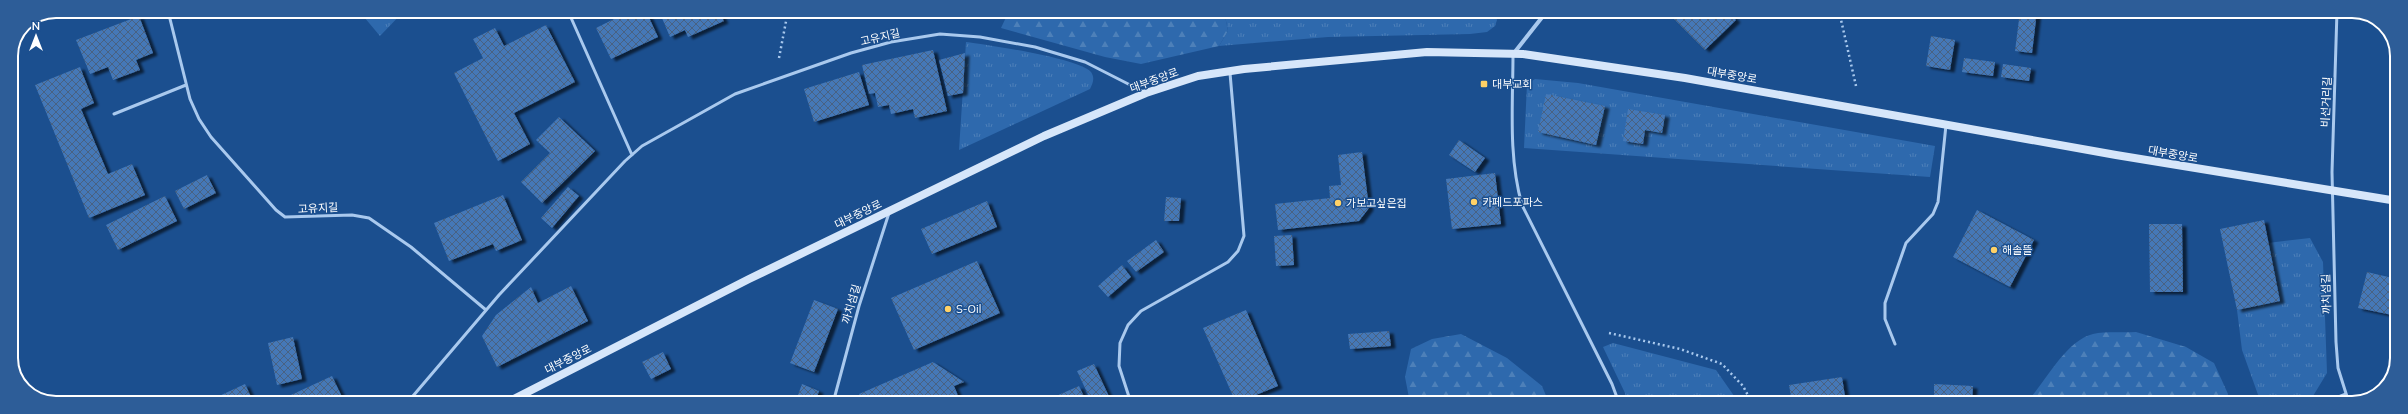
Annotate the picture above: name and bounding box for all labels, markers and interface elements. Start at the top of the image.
north arrow [16,16,56,56]
text: N [32,19,40,33]
street label: 고유지길 [859,26,901,48]
street label: 대부중앙로 [1706,64,1758,86]
street label: 대부중앙로 [1128,65,1180,95]
street label: 비선거리길 [2318,76,2334,128]
place label: 대부교회 [1492,77,1532,91]
marker: 대부교회 [1479,79,1489,89]
street label: 대부중앙로 [2147,143,2199,165]
place label: 카페드포파스 [1482,195,1543,209]
place label: 가보고싶은집 [1346,196,1407,210]
street label: 대부중앙로 [832,197,884,231]
marker: 카페드포파스 [1469,197,1479,207]
marker: 가보고싶은집 [1333,198,1343,208]
street label: 고유지길 [297,200,339,216]
place label: 해솔뜰 [2002,243,2032,257]
marker: 해솔뜰 [1989,245,1999,255]
street label: 까치섬길 [2318,274,2334,314]
street label: 까치섬길 [839,283,863,325]
place label: S-Oil [956,302,981,316]
marker: S-Oil [943,304,953,314]
street label: 대부중앙로 [542,341,594,377]

